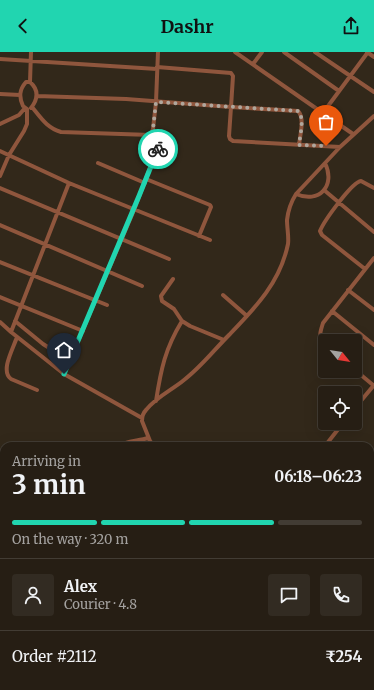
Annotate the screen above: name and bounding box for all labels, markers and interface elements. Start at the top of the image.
icon: back [12,15,34,37]
text: Dashr [160,15,214,38]
icon: share [340,15,362,37]
pin [309,105,343,146]
icon: bag [315,111,337,133]
courier [138,129,178,169]
icon: bike [147,138,169,160]
pin [47,333,81,374]
north arrow [318,334,362,378]
map controls [318,334,362,430]
icon: home [53,339,75,361]
button: locate [318,386,362,430]
text: Arriving in [12,453,81,470]
text: 06:18–06:23 [274,467,362,486]
text: 3 min [12,468,86,501]
text: On the way · 320 m [12,531,128,548]
button: person [12,574,54,616]
button: chat [268,574,310,616]
button: phone [320,574,362,616]
text: Alex [64,577,97,596]
text: Courier · 4.8 [64,596,137,613]
text: Order #2112 [12,647,97,666]
text: ₹254 [325,647,362,666]

